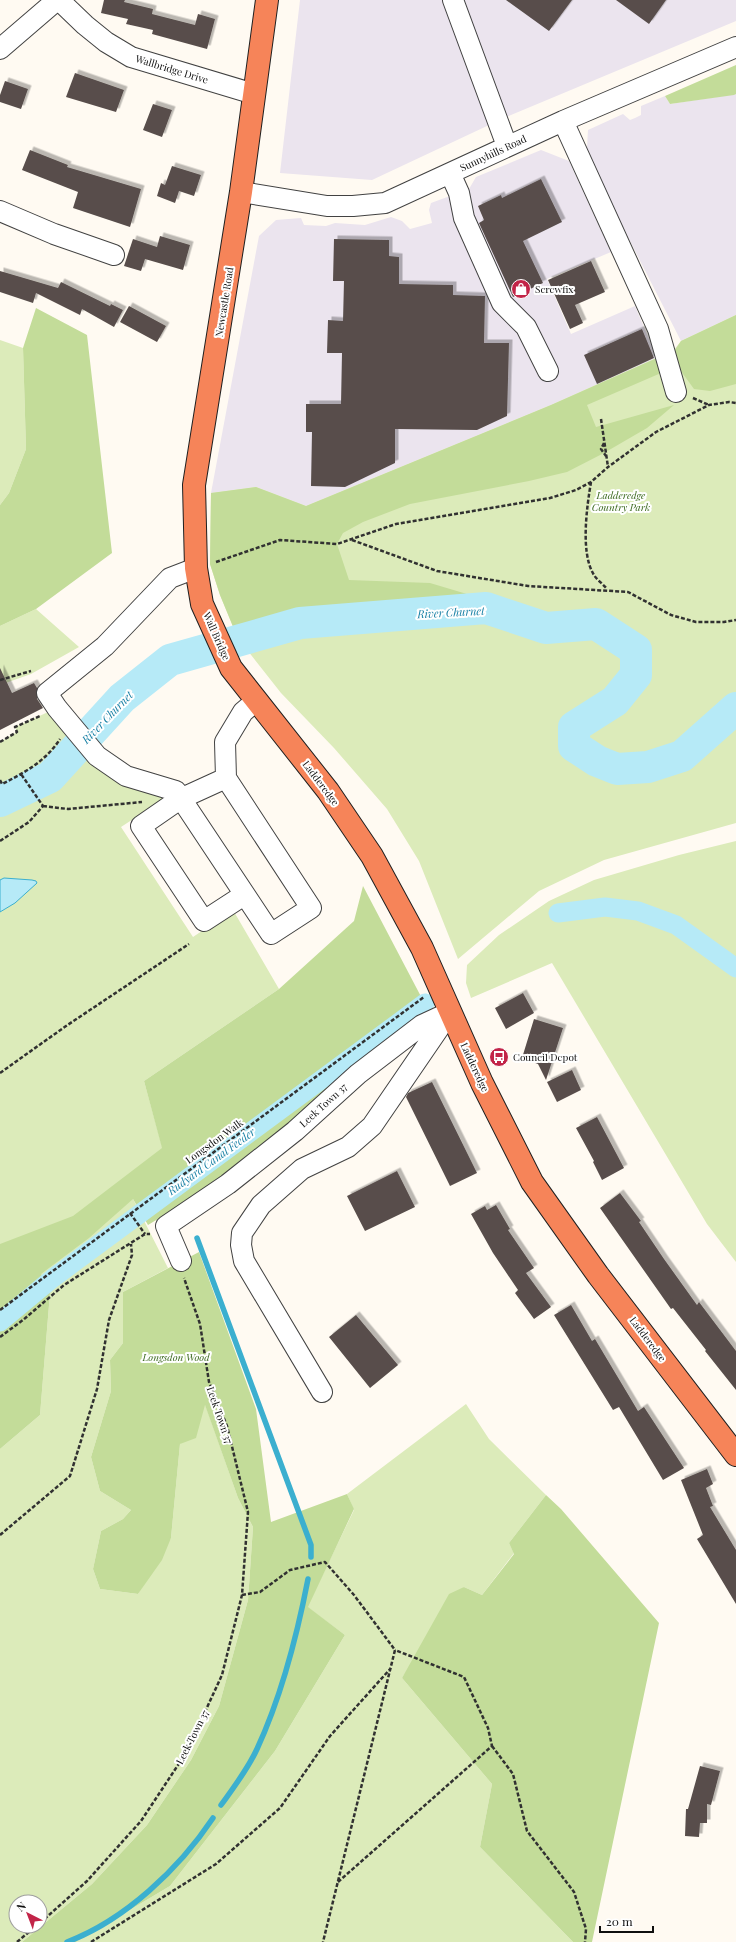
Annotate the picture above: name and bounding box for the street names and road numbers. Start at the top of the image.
street label: Wallbridge Drive [133,51,210,87]
street label: Sunnyhills Road [457,131,529,175]
street label: Newcastle Road [212,266,236,338]
street label: Wall Bridge [200,609,234,662]
street label: Ladderedge [299,758,343,808]
street label: Ladderedge [457,1040,493,1094]
street label: Leek Town 37 [296,1080,350,1130]
street label: Longsdon Walk [182,1115,246,1167]
street label: Ladderedge [626,1314,670,1364]
street label: Leek Town 37 [204,1385,236,1445]
street label: Leek Town 37 [172,1707,212,1767]

